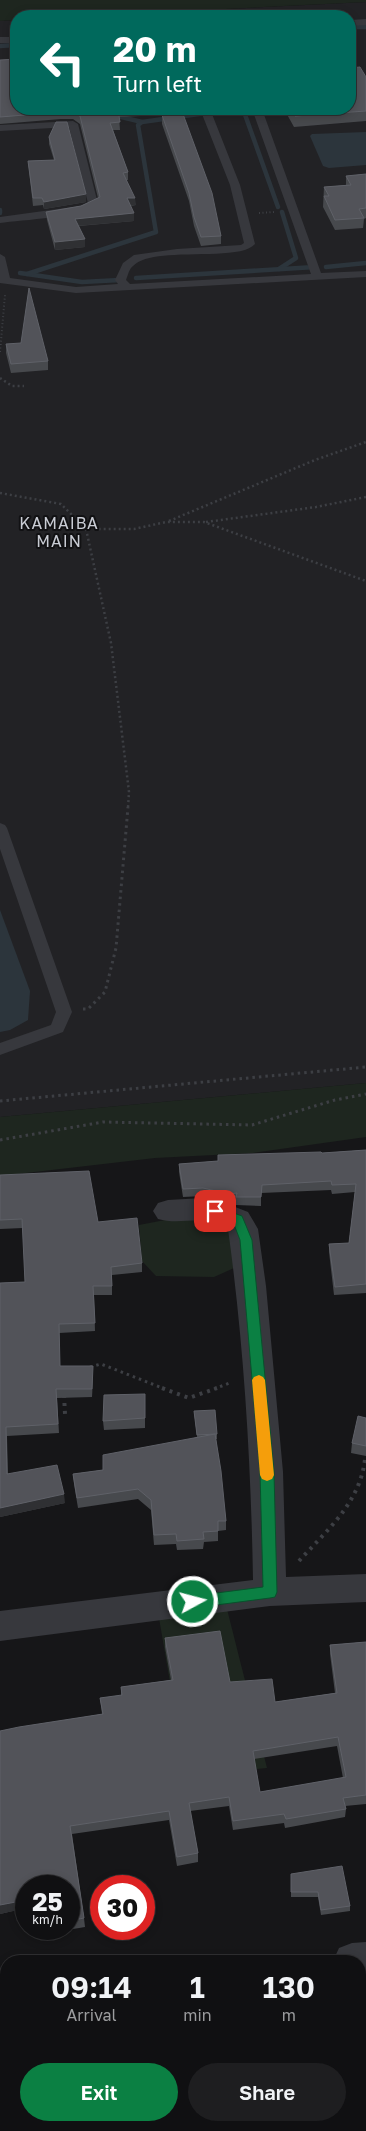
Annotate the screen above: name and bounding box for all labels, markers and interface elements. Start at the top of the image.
text: 20 m [113,28,196,70]
icon: left [30,30,95,95]
text: Turn left [113,70,202,97]
district label: KAMAIBA MAIN [19,513,99,551]
pin [194,1190,236,1232]
icon: arrive [201,1197,229,1225]
position arrow [166,1575,218,1627]
speed limit sign: 30 [90,1875,155,1940]
text: 25 [32,1886,63,1917]
text: km/h [32,1912,63,1927]
text: 09:14 [51,1969,132,2005]
text: 1 [190,1969,205,2005]
text: 130 [263,1969,315,2005]
text: Arrival [67,2005,117,2025]
text: min [183,2005,212,2025]
text: m [282,2005,296,2025]
button: Exit [20,2063,178,2121]
button: Share [188,2063,346,2121]

